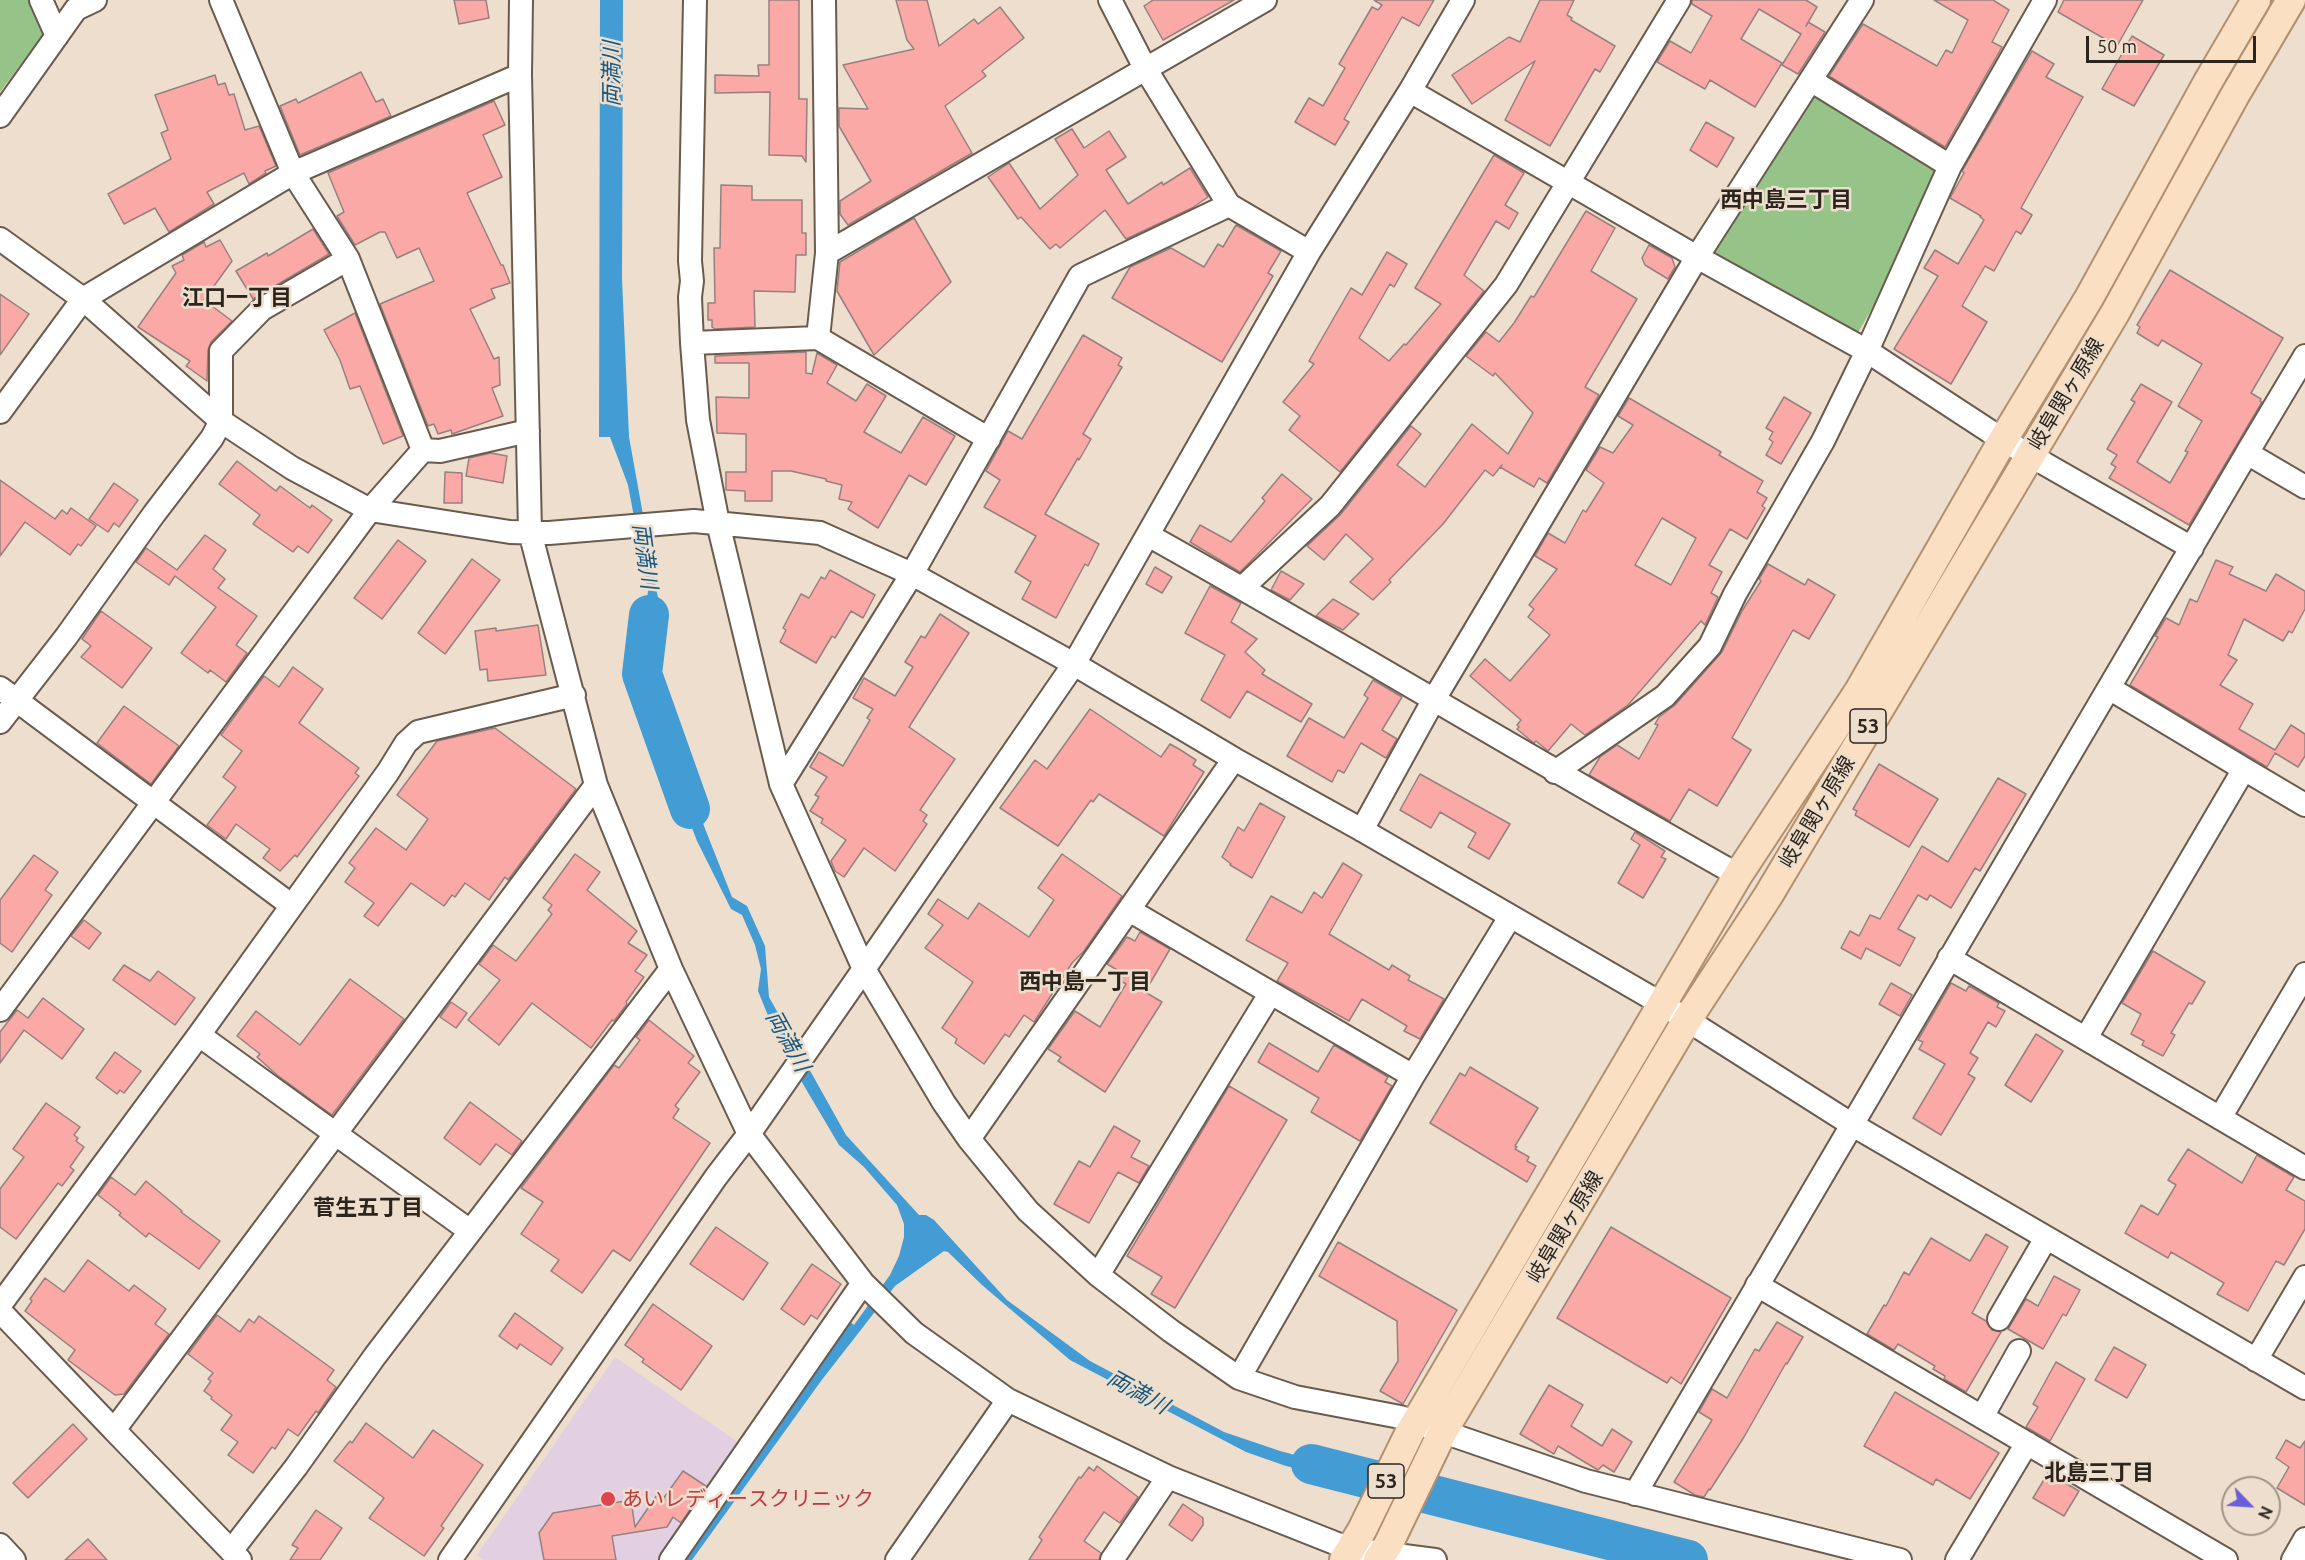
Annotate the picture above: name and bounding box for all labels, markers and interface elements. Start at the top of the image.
scale bar [2089,24,2258,62]
text: 50 m [2097,36,2137,56]
water label: 両満川 [599,41,625,107]
district label: 西中島三丁目 [1720,187,1852,213]
district label: 江口一丁目 [182,285,292,311]
street label: 岐阜関ヶ原線 [2023,334,2109,454]
water label: 両満川 [627,521,663,591]
road number: 53 [1850,709,1886,743]
street label: 岐阜関ヶ原線 [1774,752,1860,872]
district label: 西中島一丁目 [1019,969,1151,995]
water label: 両満川 [760,1006,816,1076]
street label: 岐阜関ヶ原線 [1522,1167,1608,1287]
district label: 菅生五丁目 [313,1195,423,1221]
water label: 両満川 [1103,1364,1173,1420]
district label: 北島三丁目 [2044,1460,2154,1486]
road number: 53 [1368,1464,1404,1498]
north arrow [2221,1476,2281,1536]
place label: あいレディースクリニック [622,1486,874,1512]
marker: あいレディースクリニック [599,1490,617,1508]
text: N [2255,1504,2276,1522]

